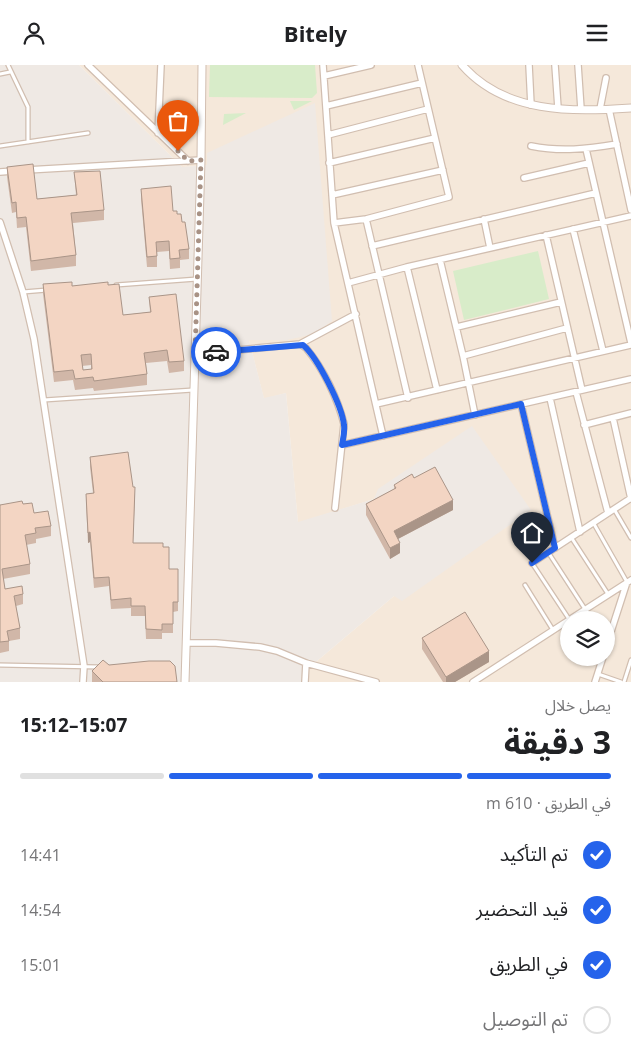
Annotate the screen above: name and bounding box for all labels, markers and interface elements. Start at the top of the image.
text: Bitely [284,18,347,48]
icon: person [20,19,48,47]
icon: menu [583,19,611,47]
pin [157,100,199,151]
icon: bag [164,107,192,135]
courier [191,327,241,377]
icon: car [202,338,230,366]
pin [511,512,553,563]
icon: home [518,519,546,547]
map controls [560,611,615,666]
button: layers [560,611,615,666]
text: يصل خلال [545,694,611,716]
text: 15:07–15:12 [20,712,127,738]
text: 3 دقيقة [504,720,611,763]
text: في الطريق · 610 m [486,792,611,814]
text: تم التأكيد [500,841,568,867]
icon: check [583,841,611,869]
text: 14:41 [20,844,61,866]
text: قيد التحضير [476,896,568,922]
icon: check [583,896,611,924]
text: 14:54 [20,899,61,921]
text: في الطريق [490,951,568,977]
icon: check [583,951,611,979]
text: 15:01 [20,954,61,976]
text: تم التوصيل [483,1006,568,1032]

